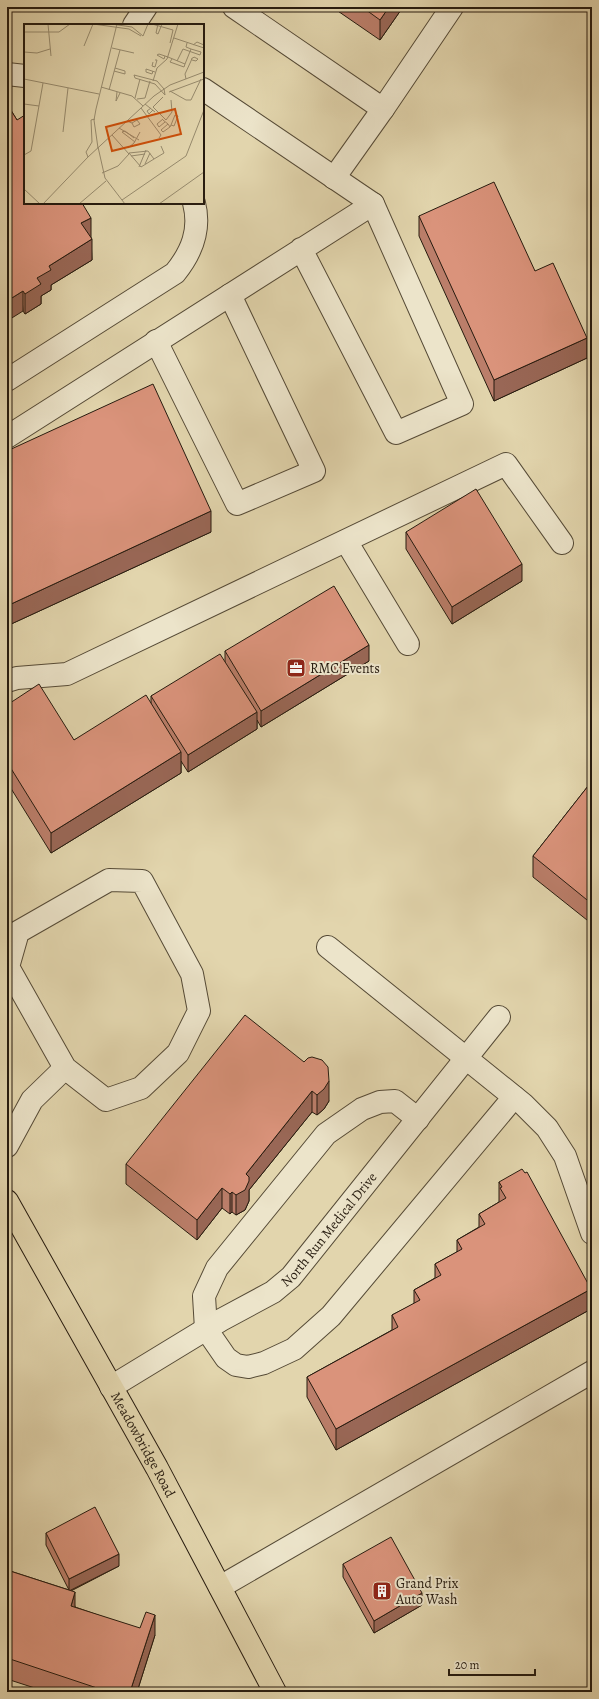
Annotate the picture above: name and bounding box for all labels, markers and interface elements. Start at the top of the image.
inset map [24,24,204,204]
office icon: RMC Events [285,657,307,679]
place label: RMC Events [310,659,380,678]
street label: North Run Medical Drive [277,1168,381,1291]
street label: Meadowbridge Road [107,1388,180,1501]
place label: Grand Prix Auto Wash [395,1574,459,1609]
building icon: Grand Prix Auto Wash [371,1580,393,1602]
scale bar [449,1651,535,1677]
text: 20 m [455,1657,479,1673]

